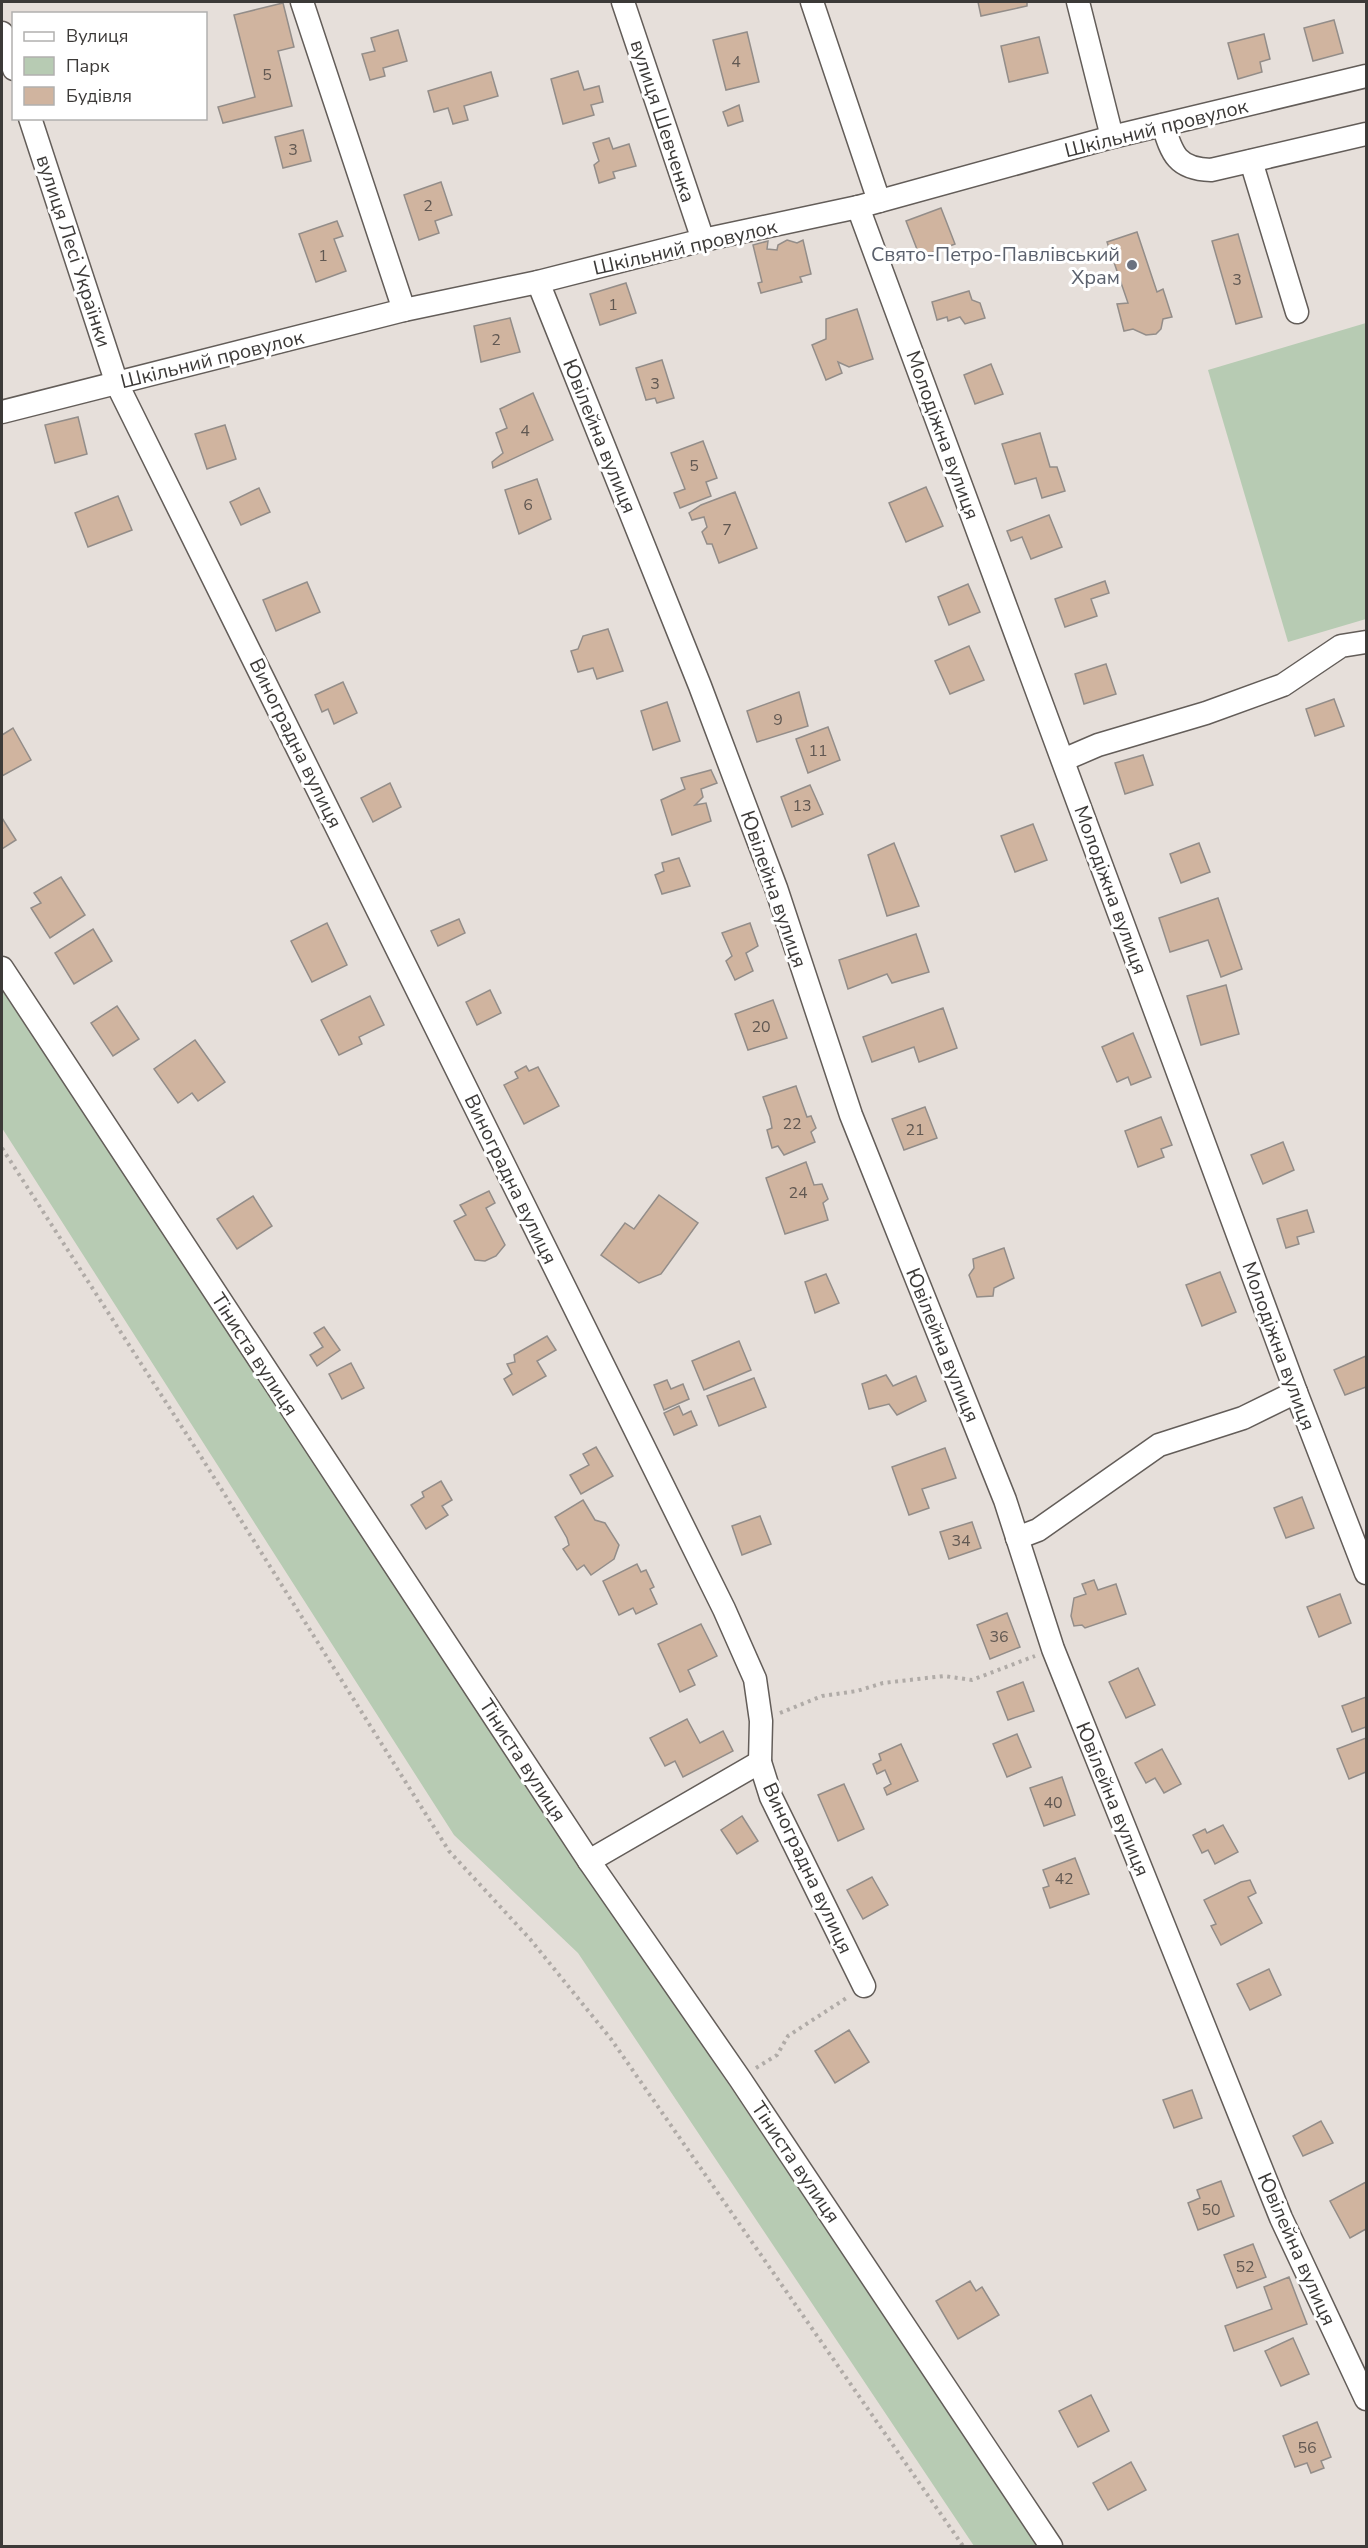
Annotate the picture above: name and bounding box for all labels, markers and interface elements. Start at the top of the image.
legend [12,12,207,120]
text: Вулиця [66,24,128,48]
street label: вулиця Шевченка [623,36,702,206]
house number: 4 [731,51,741,73]
text: Парк [66,54,110,78]
house number: 5 [262,64,272,86]
text: Будівля [66,84,132,108]
street label: Шкільний провулок [1062,93,1251,164]
house number: 3 [288,139,298,161]
street label: вулиця Лесі Українки [30,152,117,351]
house number: 2 [423,195,433,217]
street label: Шкільний провулок [591,213,780,282]
place label: Свято-Петро-Павлівський Храм [871,241,1120,291]
house number: 1 [318,245,328,267]
marker: Свято-Петро-Павлівський Храм [1125,258,1139,272]
house number: 3 [1232,269,1242,291]
house number: 1 [608,294,618,316]
street label: Шкільний провулок [118,324,307,395]
house number: 2 [491,329,501,351]
street label: Молодіжна вулиця [899,347,986,523]
street label: Ювілейна вулиця [556,355,643,517]
house number: 3 [650,373,660,395]
house number: 4 [520,420,530,442]
house number: 5 [689,455,699,477]
house number: 6 [523,494,533,516]
house number: 7 [722,519,732,541]
street label: Виноградна вулиця [243,654,348,833]
house number: 9 [773,709,783,731]
house number: 11 [808,740,828,762]
house number: 13 [792,795,812,817]
street label: Молодіжна вулиця [1067,802,1154,978]
street label: Ювілейна вулиця [734,807,813,971]
house number: 20 [751,1016,771,1038]
street label: Виноградна вулиця [458,1090,563,1269]
house number: 22 [782,1113,802,1135]
house number: 21 [905,1119,925,1141]
house number: 24 [788,1182,808,1204]
street label: Молодіжна вулиця [1235,1258,1322,1434]
street label: Ювілейна вулиця [899,1264,986,1426]
street label: Тіниста вулиця [205,1288,304,1421]
house number: 34 [951,1530,971,1552]
house number: 36 [989,1626,1009,1648]
street label: Тіниста вулиця [473,1694,572,1827]
street label: Ювілейна вулиця [1069,1718,1156,1880]
street label: Виноградна вулиця [756,1778,859,1958]
house number: 40 [1043,1792,1063,1814]
house number: 42 [1054,1868,1074,1890]
street label: Тіниста вулиця [745,2096,846,2228]
street label: Ювілейна вулиця [1251,2169,1342,2330]
house number: 50 [1201,2199,1221,2221]
house number: 52 [1235,2256,1255,2278]
house number: 56 [1297,2437,1317,2459]

